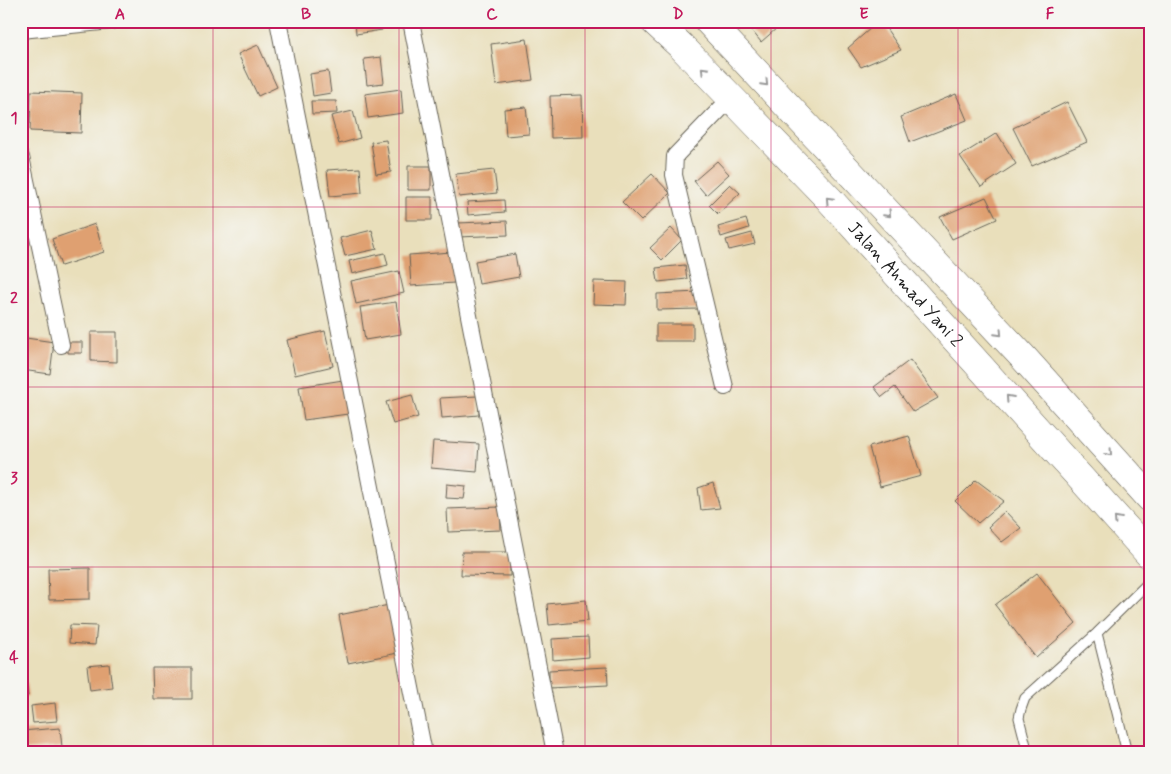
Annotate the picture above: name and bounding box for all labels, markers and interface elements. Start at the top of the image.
text: A [115,4,125,25]
text: B [301,4,311,25]
text: C [486,4,498,25]
text: D [672,4,684,25]
text: E [859,4,869,25]
text: F [1046,4,1055,25]
one-way arrow [701,67,710,76]
one-way arrow [759,77,768,86]
text: 1 [10,108,18,129]
one-way arrow [826,196,835,205]
one-way arrow [882,209,891,218]
street label: Jalan Ahmad Yani 2 [842,217,968,353]
text: 2 [10,288,18,309]
one-way arrow [993,327,1002,336]
one-way arrow [1006,394,1015,403]
one-way arrow [1103,447,1112,456]
text: 3 [10,468,18,489]
one-way arrow [1114,515,1123,524]
text: 4 [9,647,19,668]

